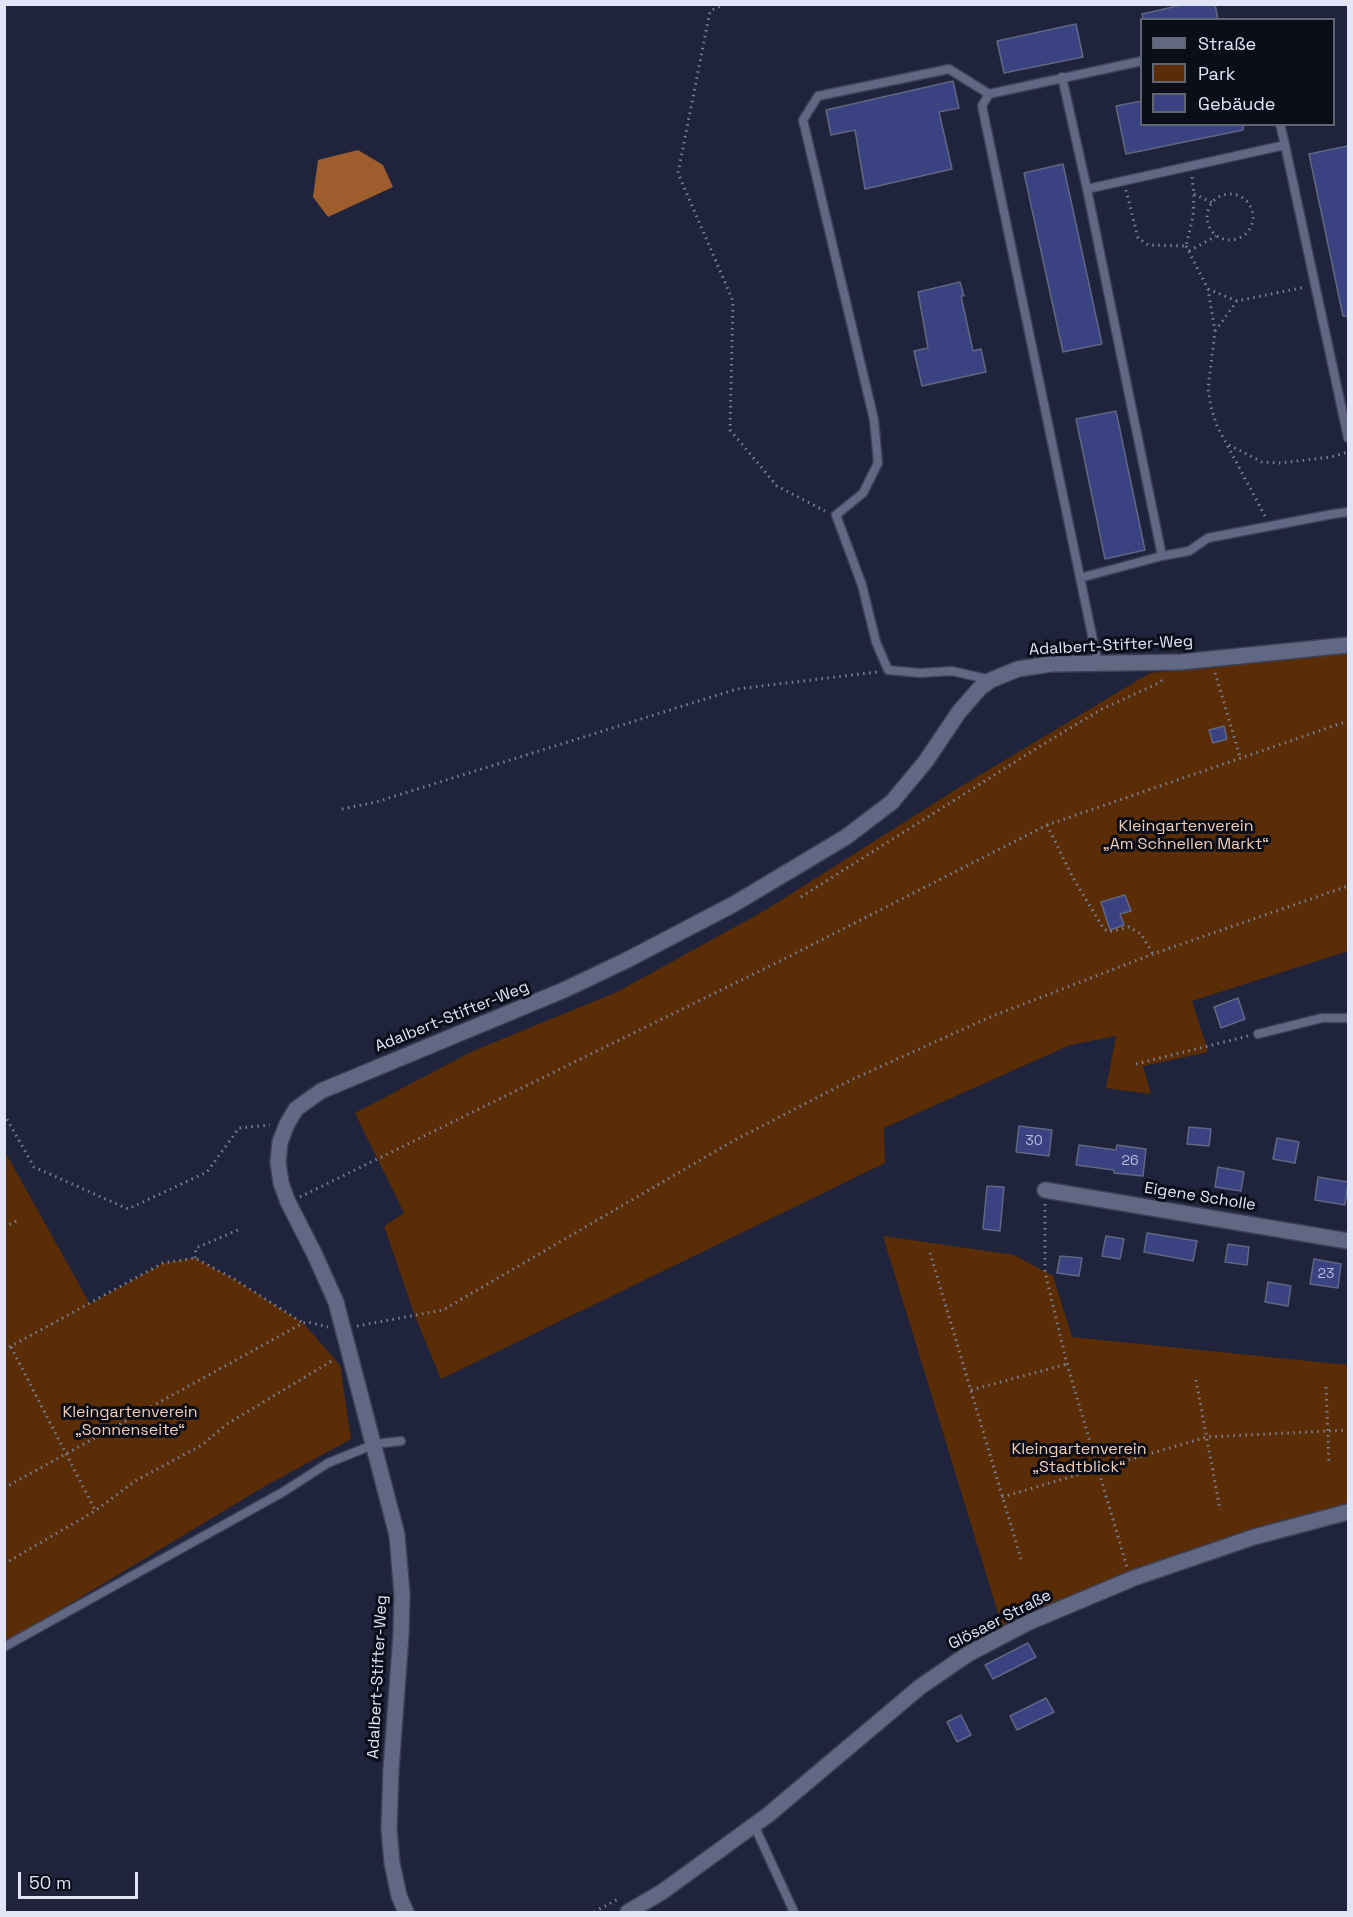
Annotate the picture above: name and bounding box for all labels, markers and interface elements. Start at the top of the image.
legend [1140,18,1335,126]
text: Straße [1198,32,1256,55]
text: Park [1198,62,1235,85]
text: Gebäude [1198,92,1276,115]
street label: Adalbert-Stifter-Weg [1028,632,1194,660]
park label: Kleingartenverein „Am Schnellen Markt“ [1103,817,1269,855]
street label: Adalbert-Stifter-Weg [372,977,532,1057]
house number: 30 [1025,1133,1043,1149]
house number: 26 [1121,1153,1139,1169]
street label: Eigene Scholle [1143,1179,1257,1215]
house number: 23 [1318,1266,1334,1282]
park label: Kleingartenverein „Sonnenseite“ [62,1403,198,1441]
park label: Kleingartenverein „Stadtblick“ [1011,1440,1147,1478]
street label: Glösaer Straße [945,1586,1055,1654]
street label: Adalbert-Stifter-Weg [364,1594,392,1760]
scale bar [21,1860,141,1898]
text: 50 m [29,1871,71,1894]

